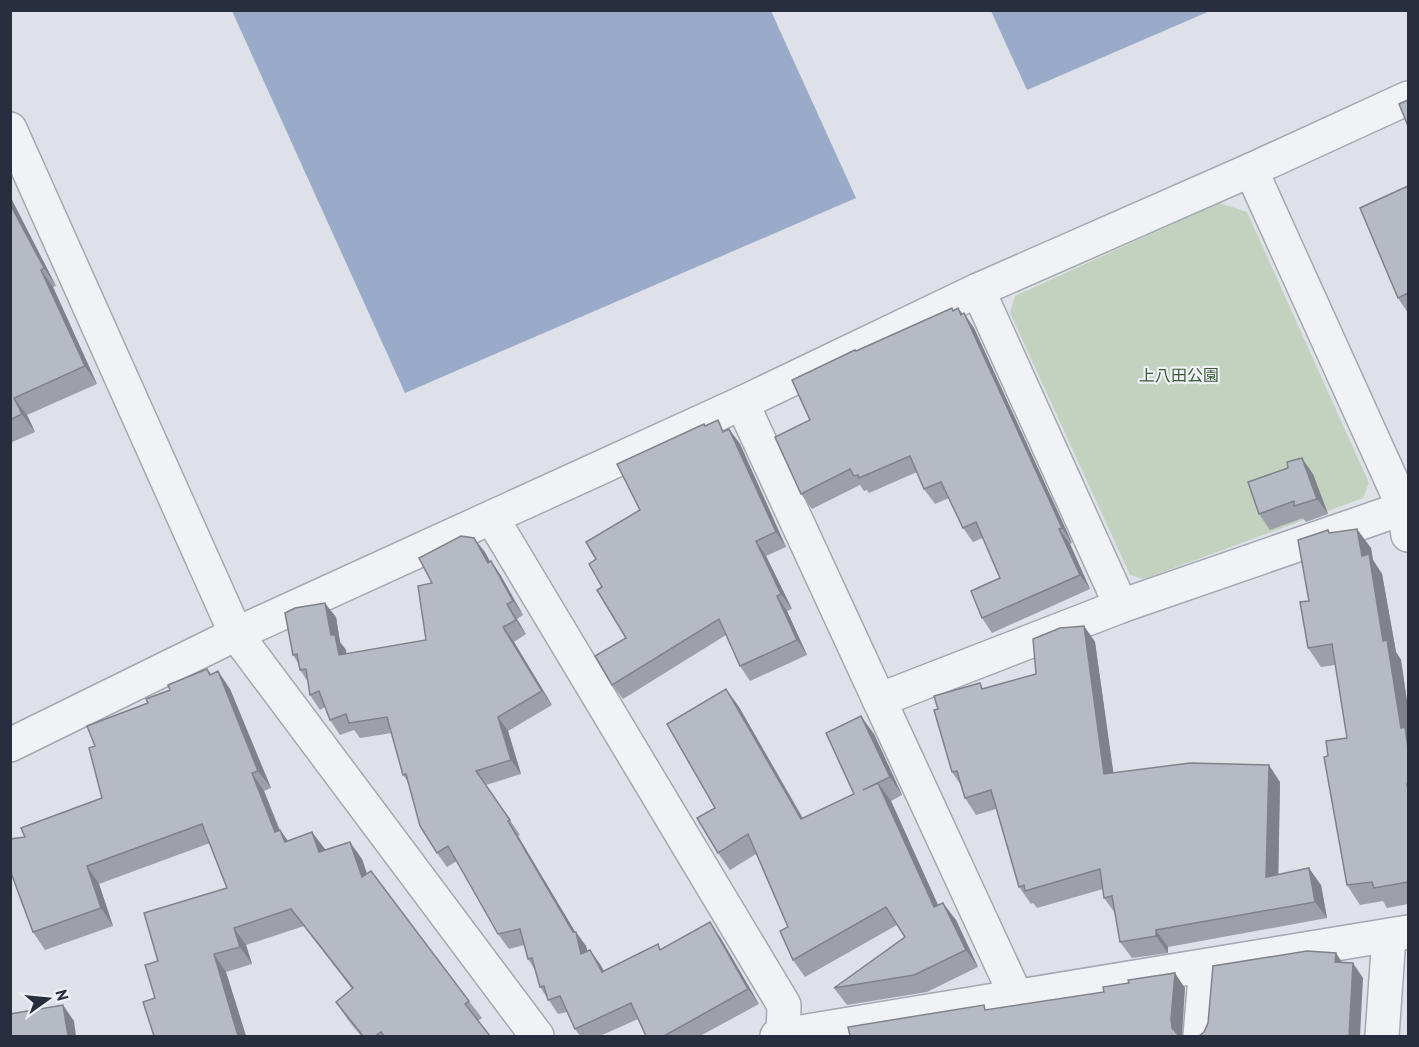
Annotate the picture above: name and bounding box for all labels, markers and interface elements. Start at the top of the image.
park label: 上八田公園 [1139,365,1219,385]
north arrow [18,969,78,1029]
text: N [51,987,74,1003]

